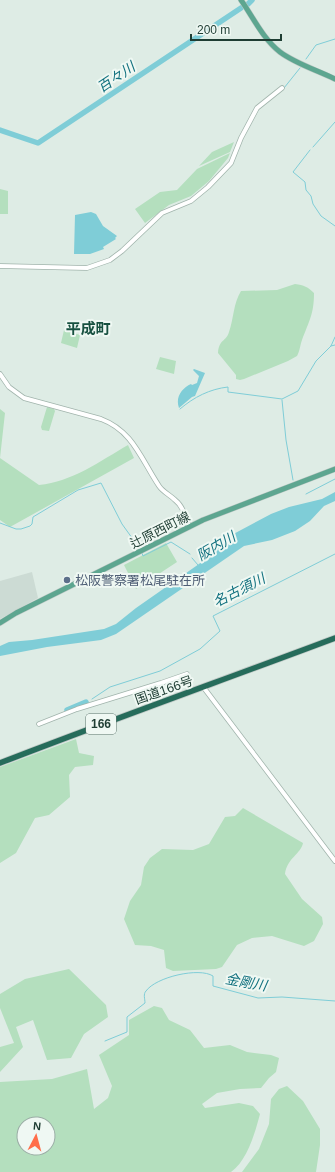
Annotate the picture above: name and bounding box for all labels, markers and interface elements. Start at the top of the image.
scale bar [191,16,281,42]
text: 200 m [197,23,230,37]
water label: 百々川 [94,58,140,95]
district label: 平成町 [65,320,111,337]
street label: 辻原西町線 [128,509,192,551]
water label: 阪内川 [194,527,240,564]
water label: 名古須川 [210,569,269,610]
place label: 松阪警察署松尾駐在所 [75,573,205,588]
marker: 松阪警察署松尾駐在所 [62,575,72,585]
street label: 国道166号 [133,673,195,707]
road number: 166 [86,714,116,734]
water label: 金剛川 [224,970,270,994]
north arrow [16,1116,56,1156]
text: N [32,1120,42,1132]

